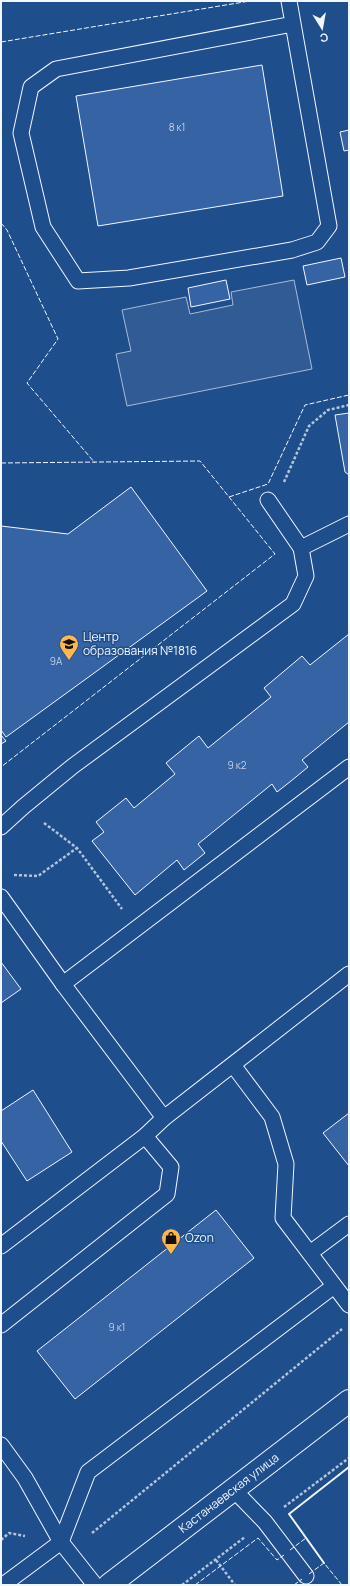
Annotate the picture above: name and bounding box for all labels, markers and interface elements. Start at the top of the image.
north arrow [302,8,342,48]
text: С [319,30,329,46]
house number: 8 к1 [169,120,185,134]
place label: Центр образования №1816 [83,628,197,659]
school or university icon: Центр образования №1816 [58,633,80,661]
house number: 9А [50,654,63,668]
house number: 9 к2 [228,758,247,772]
shop icon: Ozon [160,1227,182,1255]
place label: Ozon [185,1229,214,1246]
house number: 9 к1 [108,1320,126,1334]
street label: Кастанаевская улица [175,1449,282,1537]

